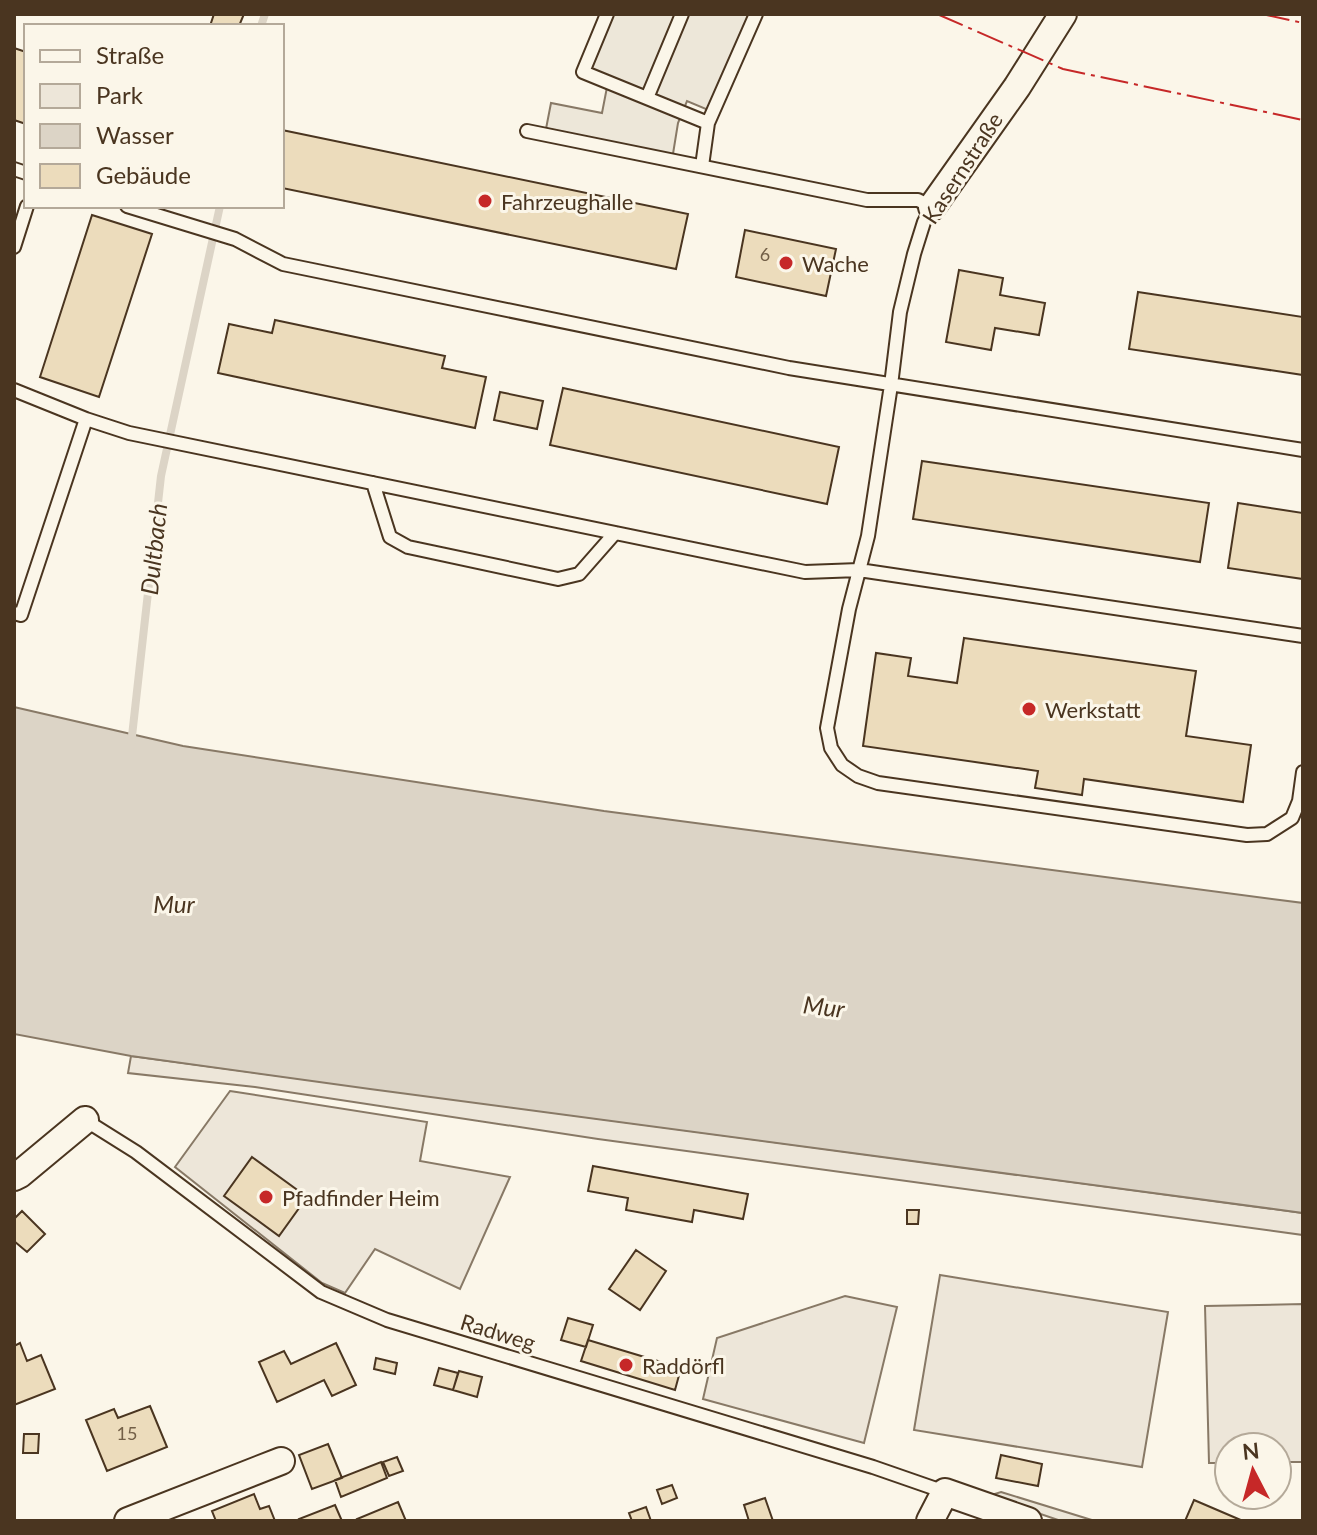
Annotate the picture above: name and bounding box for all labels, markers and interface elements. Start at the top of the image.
legend [24,24,284,208]
text: Straße [96,40,164,69]
text: Park [96,80,144,109]
street label: Kasernstraße [916,107,1008,229]
text: Wasser [96,120,174,149]
text: Gebäude [96,160,191,189]
place label: Fahrzeughalle [501,188,633,215]
marker: Fahrzeughalle [476,192,494,210]
house number: 6 [760,243,770,265]
place label: Wache [802,250,869,277]
marker: Wache [777,254,795,272]
water label: Dultbach [134,502,172,596]
place label: Werkstatt [1045,696,1141,723]
marker: Werkstatt [1020,700,1038,718]
water label: Mur [153,889,195,918]
water label: Mur [802,989,847,1023]
place label: Pfadfinder Heim [282,1184,440,1211]
marker: Pfadfinder Heim [257,1188,275,1206]
street label: Radweg [457,1308,539,1356]
place label: Raddörfl [642,1352,725,1379]
marker: Raddörfl [617,1356,635,1374]
house number: 15 [117,1422,137,1444]
north arrow [1213,1431,1293,1511]
text: N [1241,1436,1261,1465]

